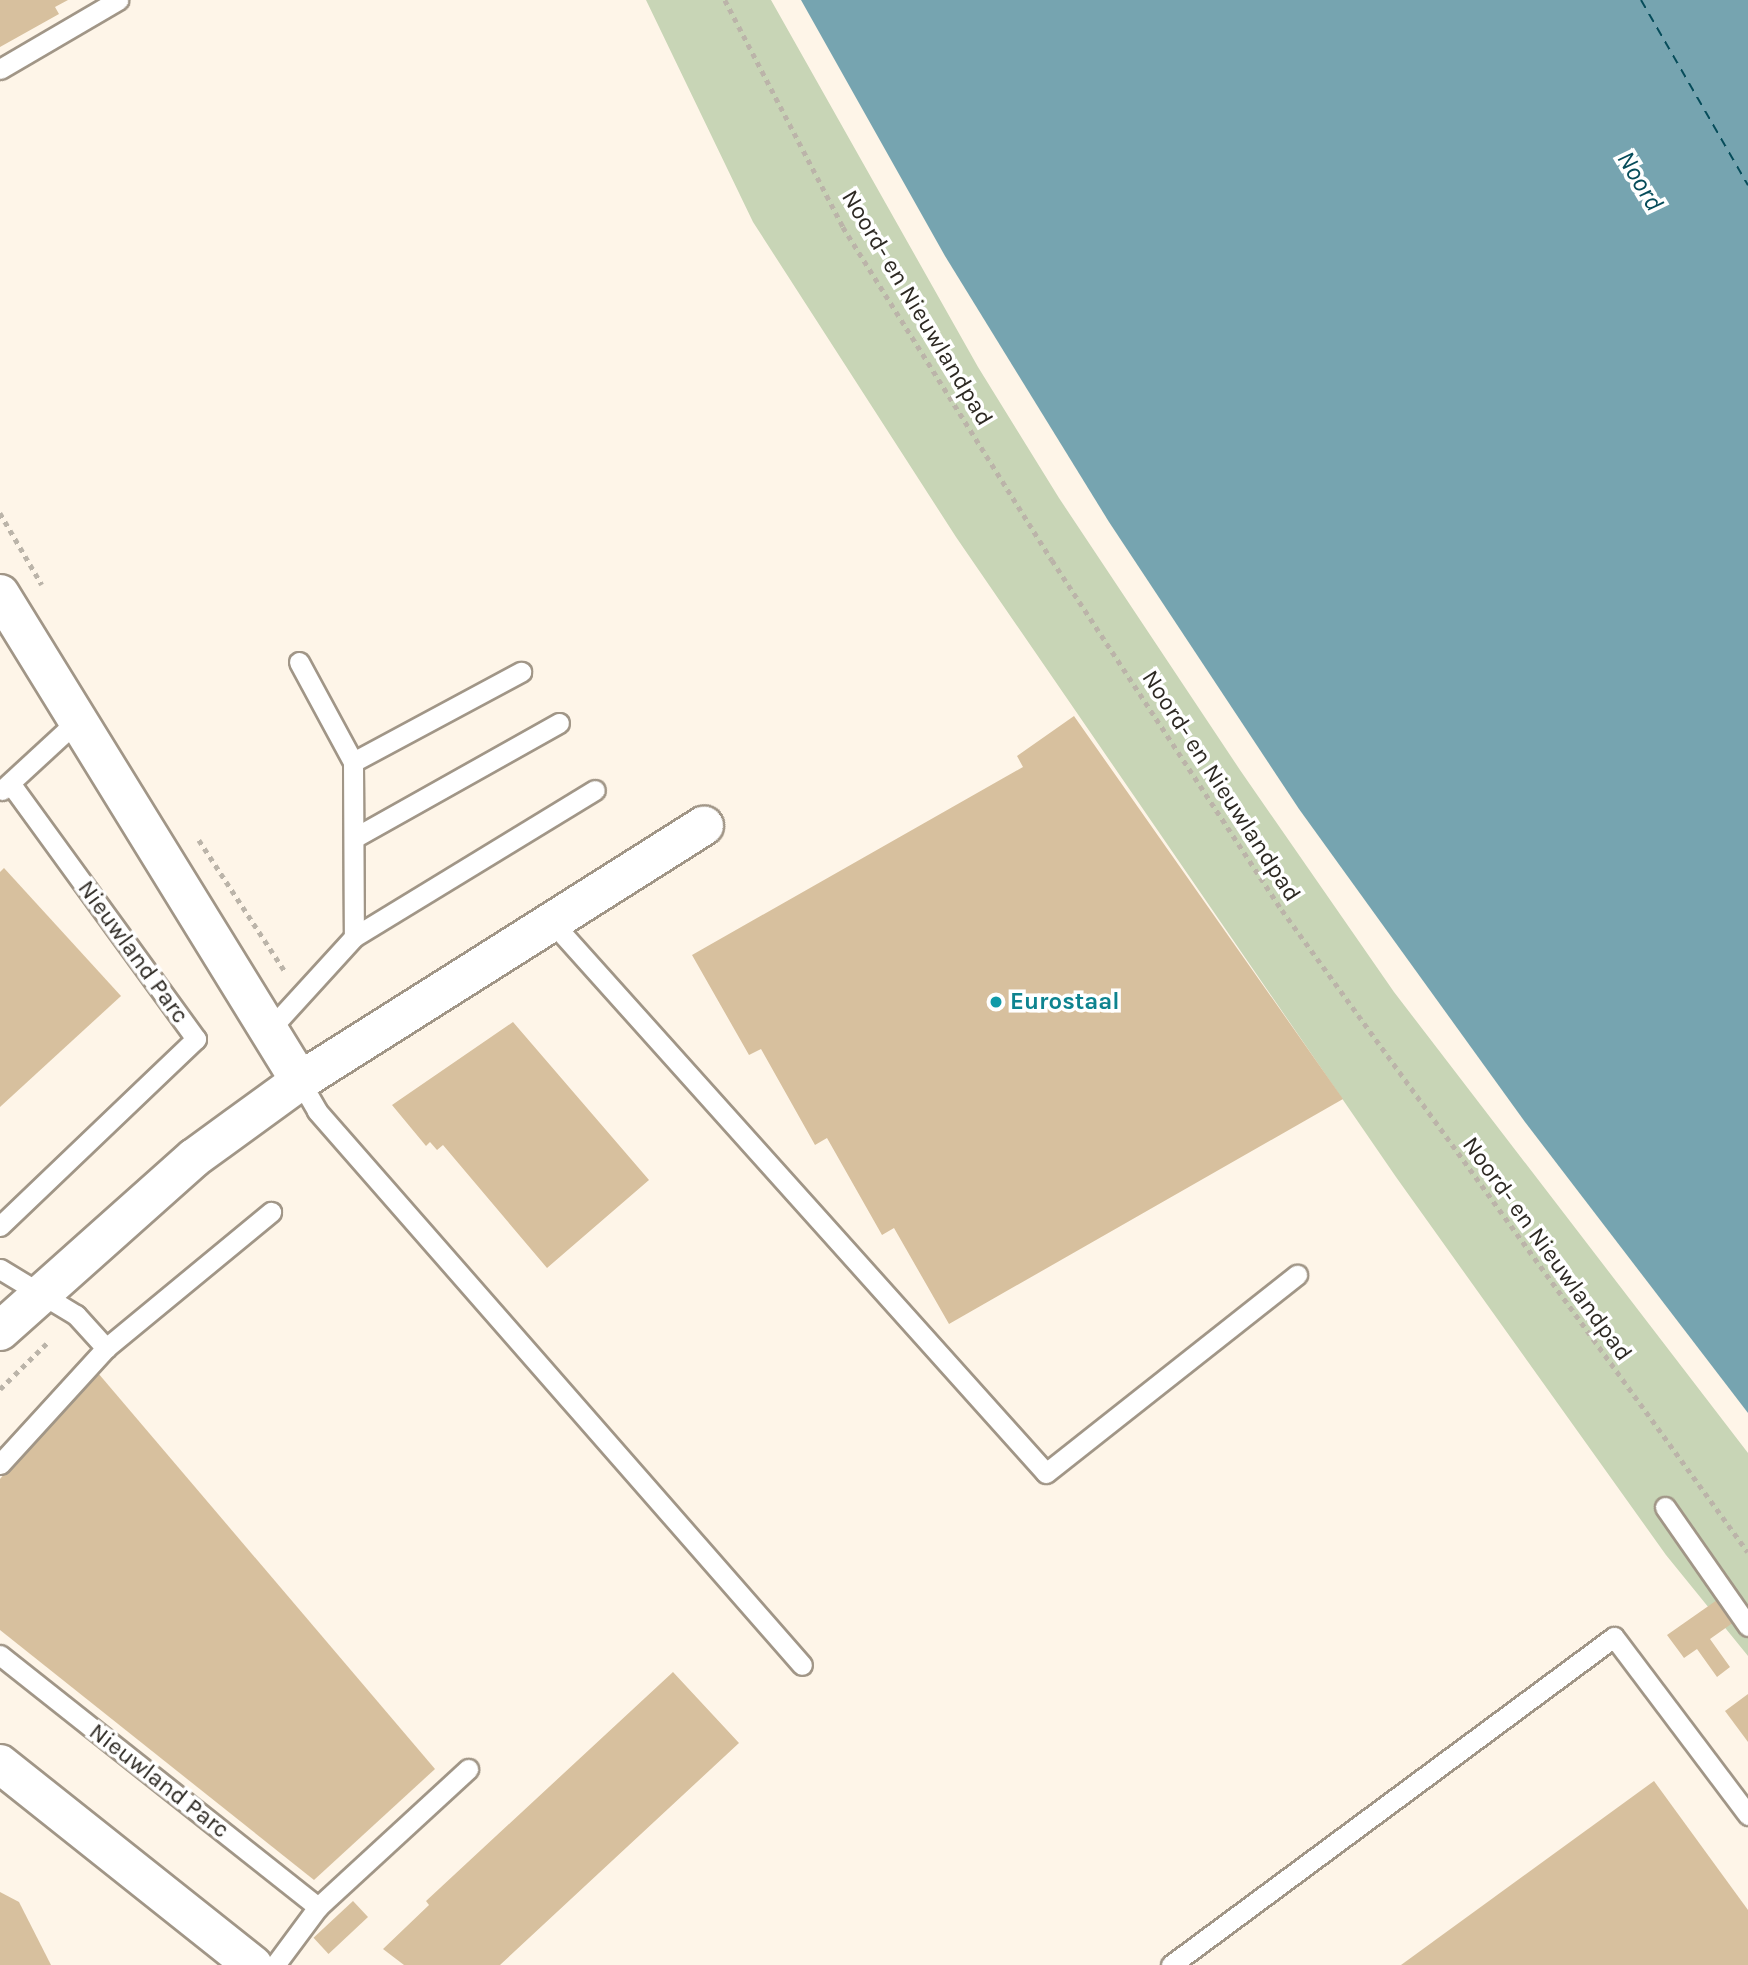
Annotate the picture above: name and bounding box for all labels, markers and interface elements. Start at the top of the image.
water label: Noord [1610,145,1670,217]
street label: Noord- en Nieuwlandpad [835,185,999,431]
street label: Noord- en Nieuwlandpad [1135,665,1307,907]
street label: Nieuwland Parc [71,875,195,1029]
place label: Eurostaal [1010,988,1120,1016]
marker: Eurostaal [988,994,1004,1010]
street label: Noord- en Nieuwlandpad [1456,1131,1638,1367]
street label: Nieuwland Parc [83,1717,235,1845]

